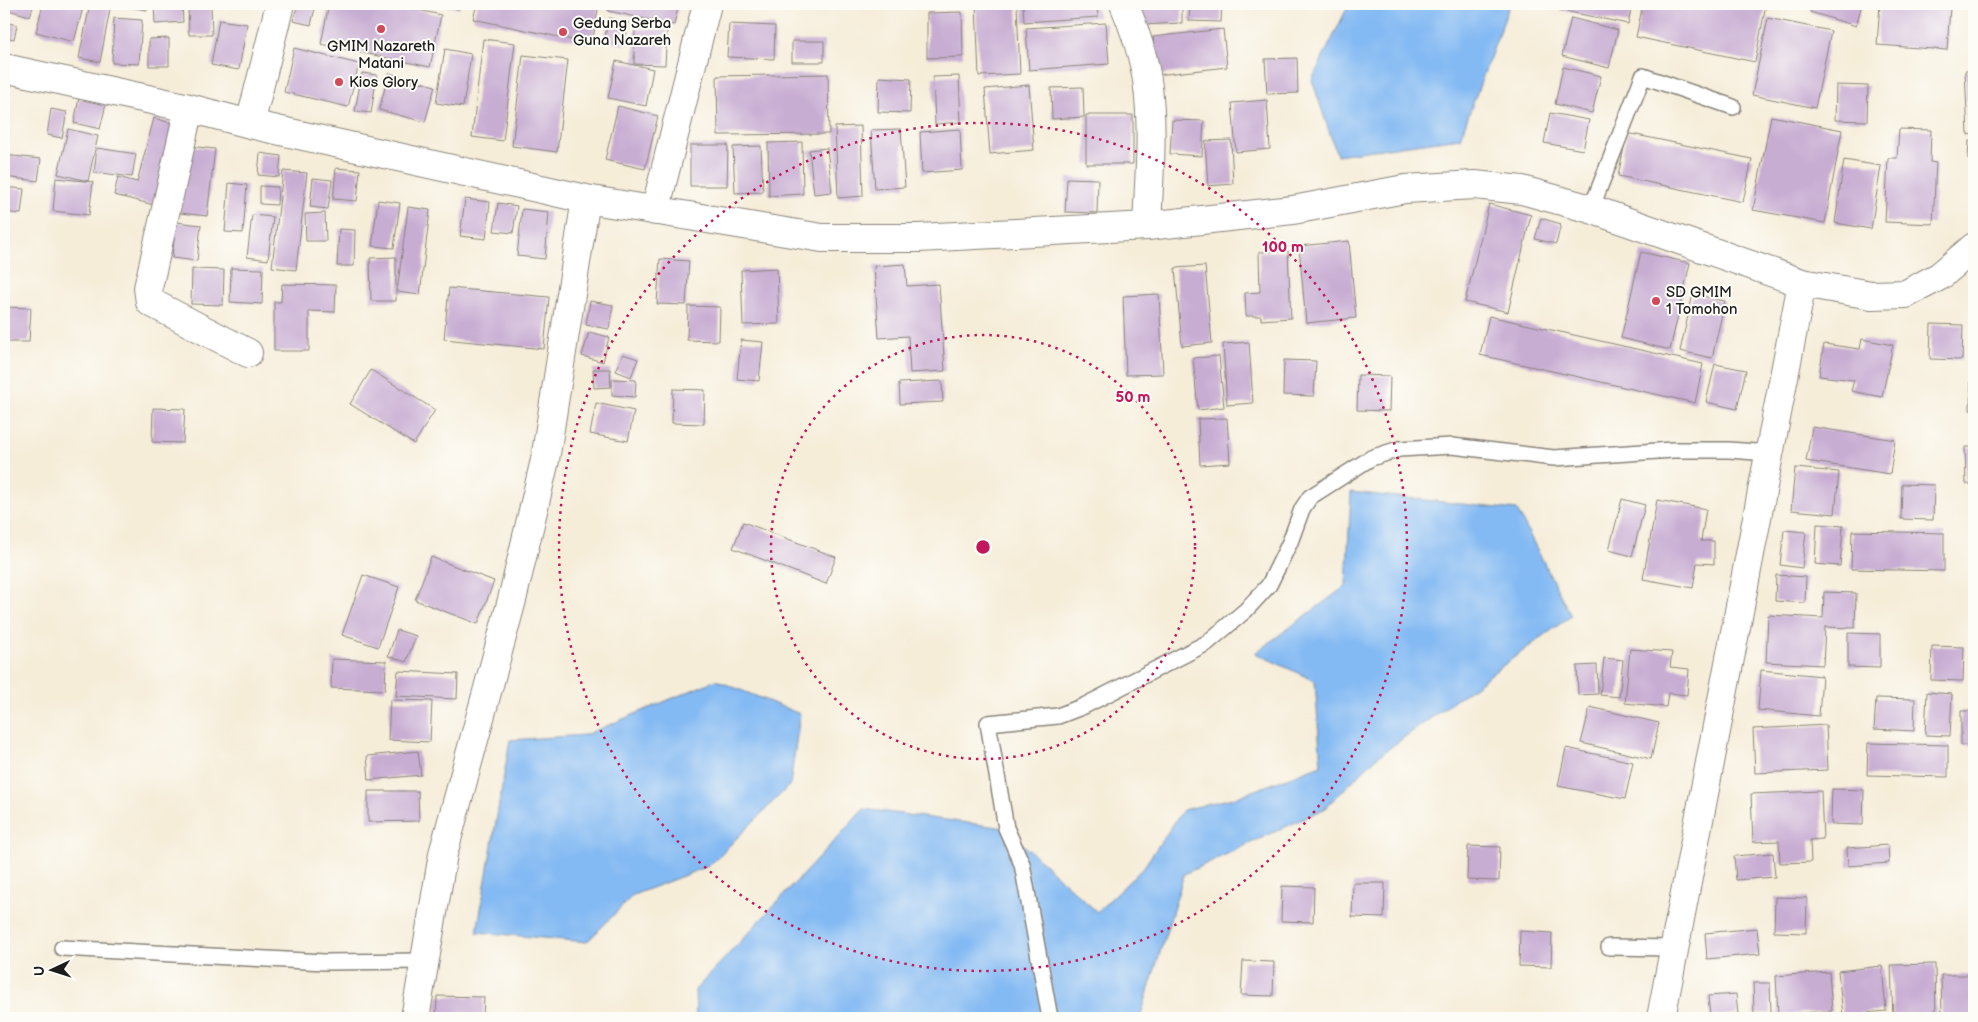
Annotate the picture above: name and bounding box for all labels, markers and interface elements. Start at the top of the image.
place label: Gedung Serba Guna Nazareh [573,14,671,50]
marker: GMIM Nazareth Matani [375,23,387,35]
marker: Gedung Serba Guna Nazareh [557,26,569,38]
place label: GMIM Nazareth Matani [327,37,435,73]
place label: Kios Glory [349,73,418,92]
marker: Kios Glory [333,76,345,88]
text: 100 m [1262,238,1304,257]
place label: SD GMIM 1 Tomohon [1666,283,1738,319]
marker: SD GMIM 1 Tomohon [1650,295,1662,307]
text: 50 m [1116,388,1151,407]
centre of rings [974,538,992,556]
north arrow [28,944,78,994]
text: U [31,965,48,976]

